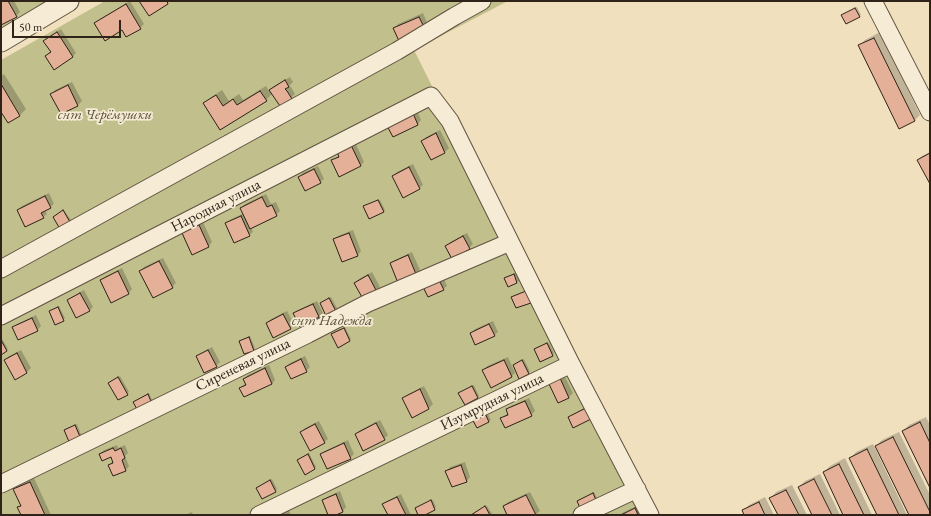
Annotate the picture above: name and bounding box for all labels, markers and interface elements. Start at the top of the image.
scale bar [14,12,123,38]
text: 50 m [19,19,42,35]
park label: снт Черёмушки [58,106,152,124]
street label: Народная улица [168,176,264,236]
park label: снт Надежда [292,312,372,330]
street label: Сиреневая улица [193,334,293,396]
street label: Изумрудная улица [438,369,546,435]

